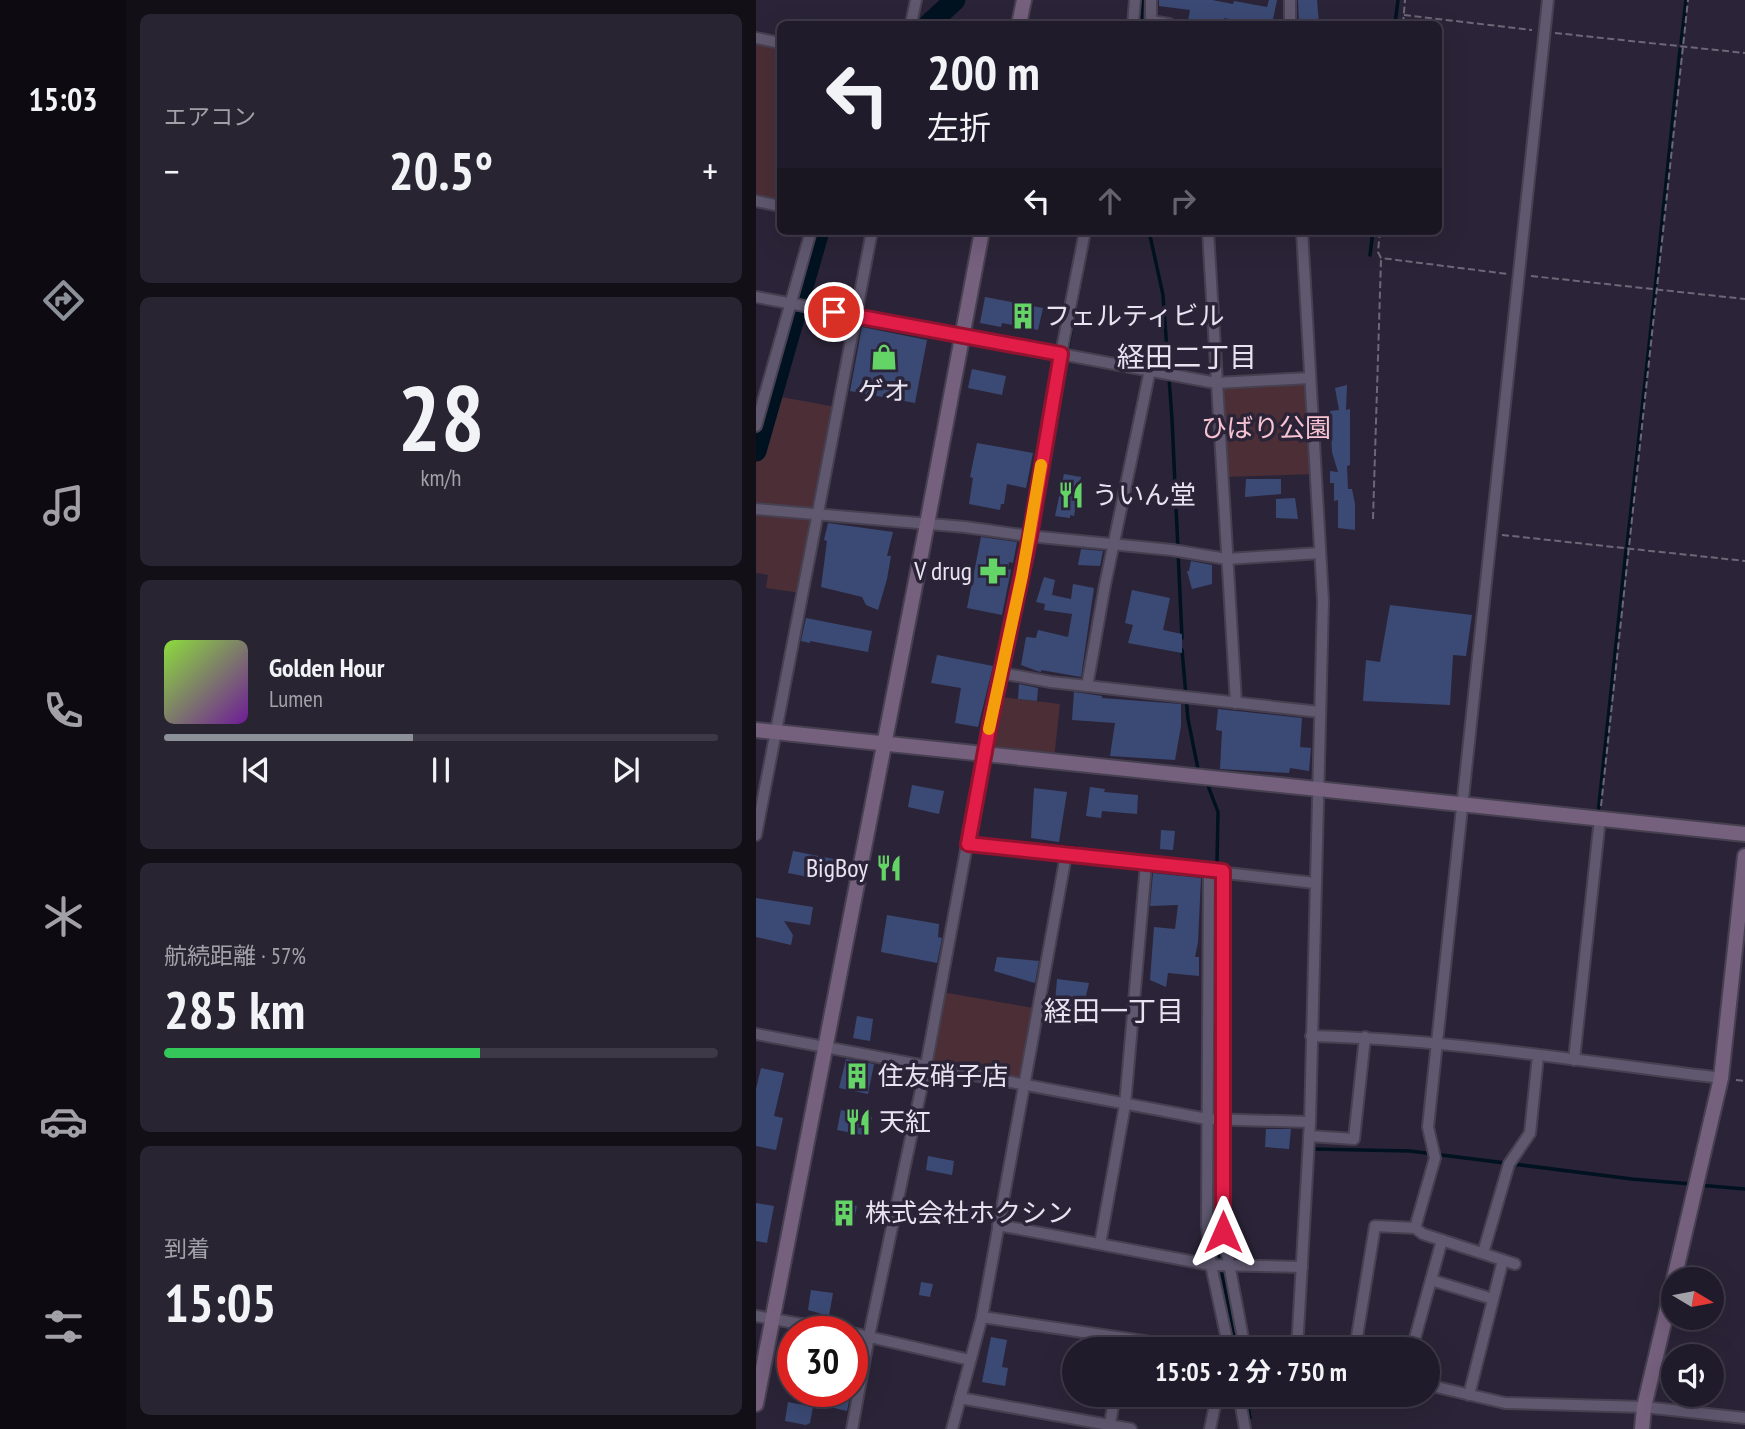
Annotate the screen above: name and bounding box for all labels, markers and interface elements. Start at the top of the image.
text: 200 m [927,40,1040,104]
icon: left [812,49,903,140]
text: 15:03 [28,78,98,120]
text: エアコン [164,102,256,131]
text: 左折 [927,106,991,148]
text: 20.5° [389,137,493,204]
text: − [164,146,180,195]
text: + [702,146,718,195]
icon: left [1018,182,1056,220]
icon: ahead [1091,182,1129,220]
icon: right [1164,182,1202,220]
icon: directions [39,276,88,325]
pin [804,282,864,342]
icon: arrive [815,293,853,331]
place label: フェルティビル [1044,299,1224,332]
building icon: フェルティビル [1008,301,1038,331]
district label: 経田二丁目 [1117,338,1257,375]
shop icon: ゲオ [869,342,899,372]
text: 28 [398,358,485,476]
place label: ゲオ [858,374,910,407]
park label: ひばり公園 [1201,411,1331,444]
text: km/h [421,463,461,492]
place label: ういん堂 [1092,478,1196,511]
restaurant icon: ういん堂 [1056,480,1086,510]
icon: music [39,481,88,530]
place label: V drug [913,554,972,587]
pharmacy icon: V drug [978,556,1008,586]
text: Golden Hour [269,651,384,684]
text: Lumen [269,684,323,713]
icon: phone [39,686,88,735]
icon: previous [237,751,275,789]
icon: pause [422,751,460,789]
icon: next [607,751,645,789]
place label: BigBoy [806,851,868,884]
restaurant icon: BigBoy [874,853,904,883]
icon: climate [39,892,88,941]
text: 航続距離 · 57% [164,941,306,970]
text: 285 km [164,976,305,1043]
district label: 経田一丁目 [1044,992,1184,1029]
place label: 住友硝子店 [878,1059,1008,1092]
building icon: 住友硝子店 [842,1061,872,1091]
icon: car [39,1097,88,1146]
place label: 天紅 [879,1105,931,1138]
restaurant icon: 天紅 [843,1107,873,1137]
position arrow [1186,1195,1260,1269]
place label: 株式会社ホクシン [865,1196,1073,1229]
building icon: 株式会社ホクシン [829,1198,859,1228]
text: 到着 [164,1234,210,1263]
north arrow [1661,1267,1724,1330]
map controls [1661,1267,1724,1407]
text: 15:05 [164,1269,276,1336]
icon: filters [39,1302,88,1351]
speed limit sign: 30 [777,1316,868,1407]
button: sound [1661,1344,1724,1407]
text: 15:05 · 2 分 · 750 m [1155,1355,1347,1388]

